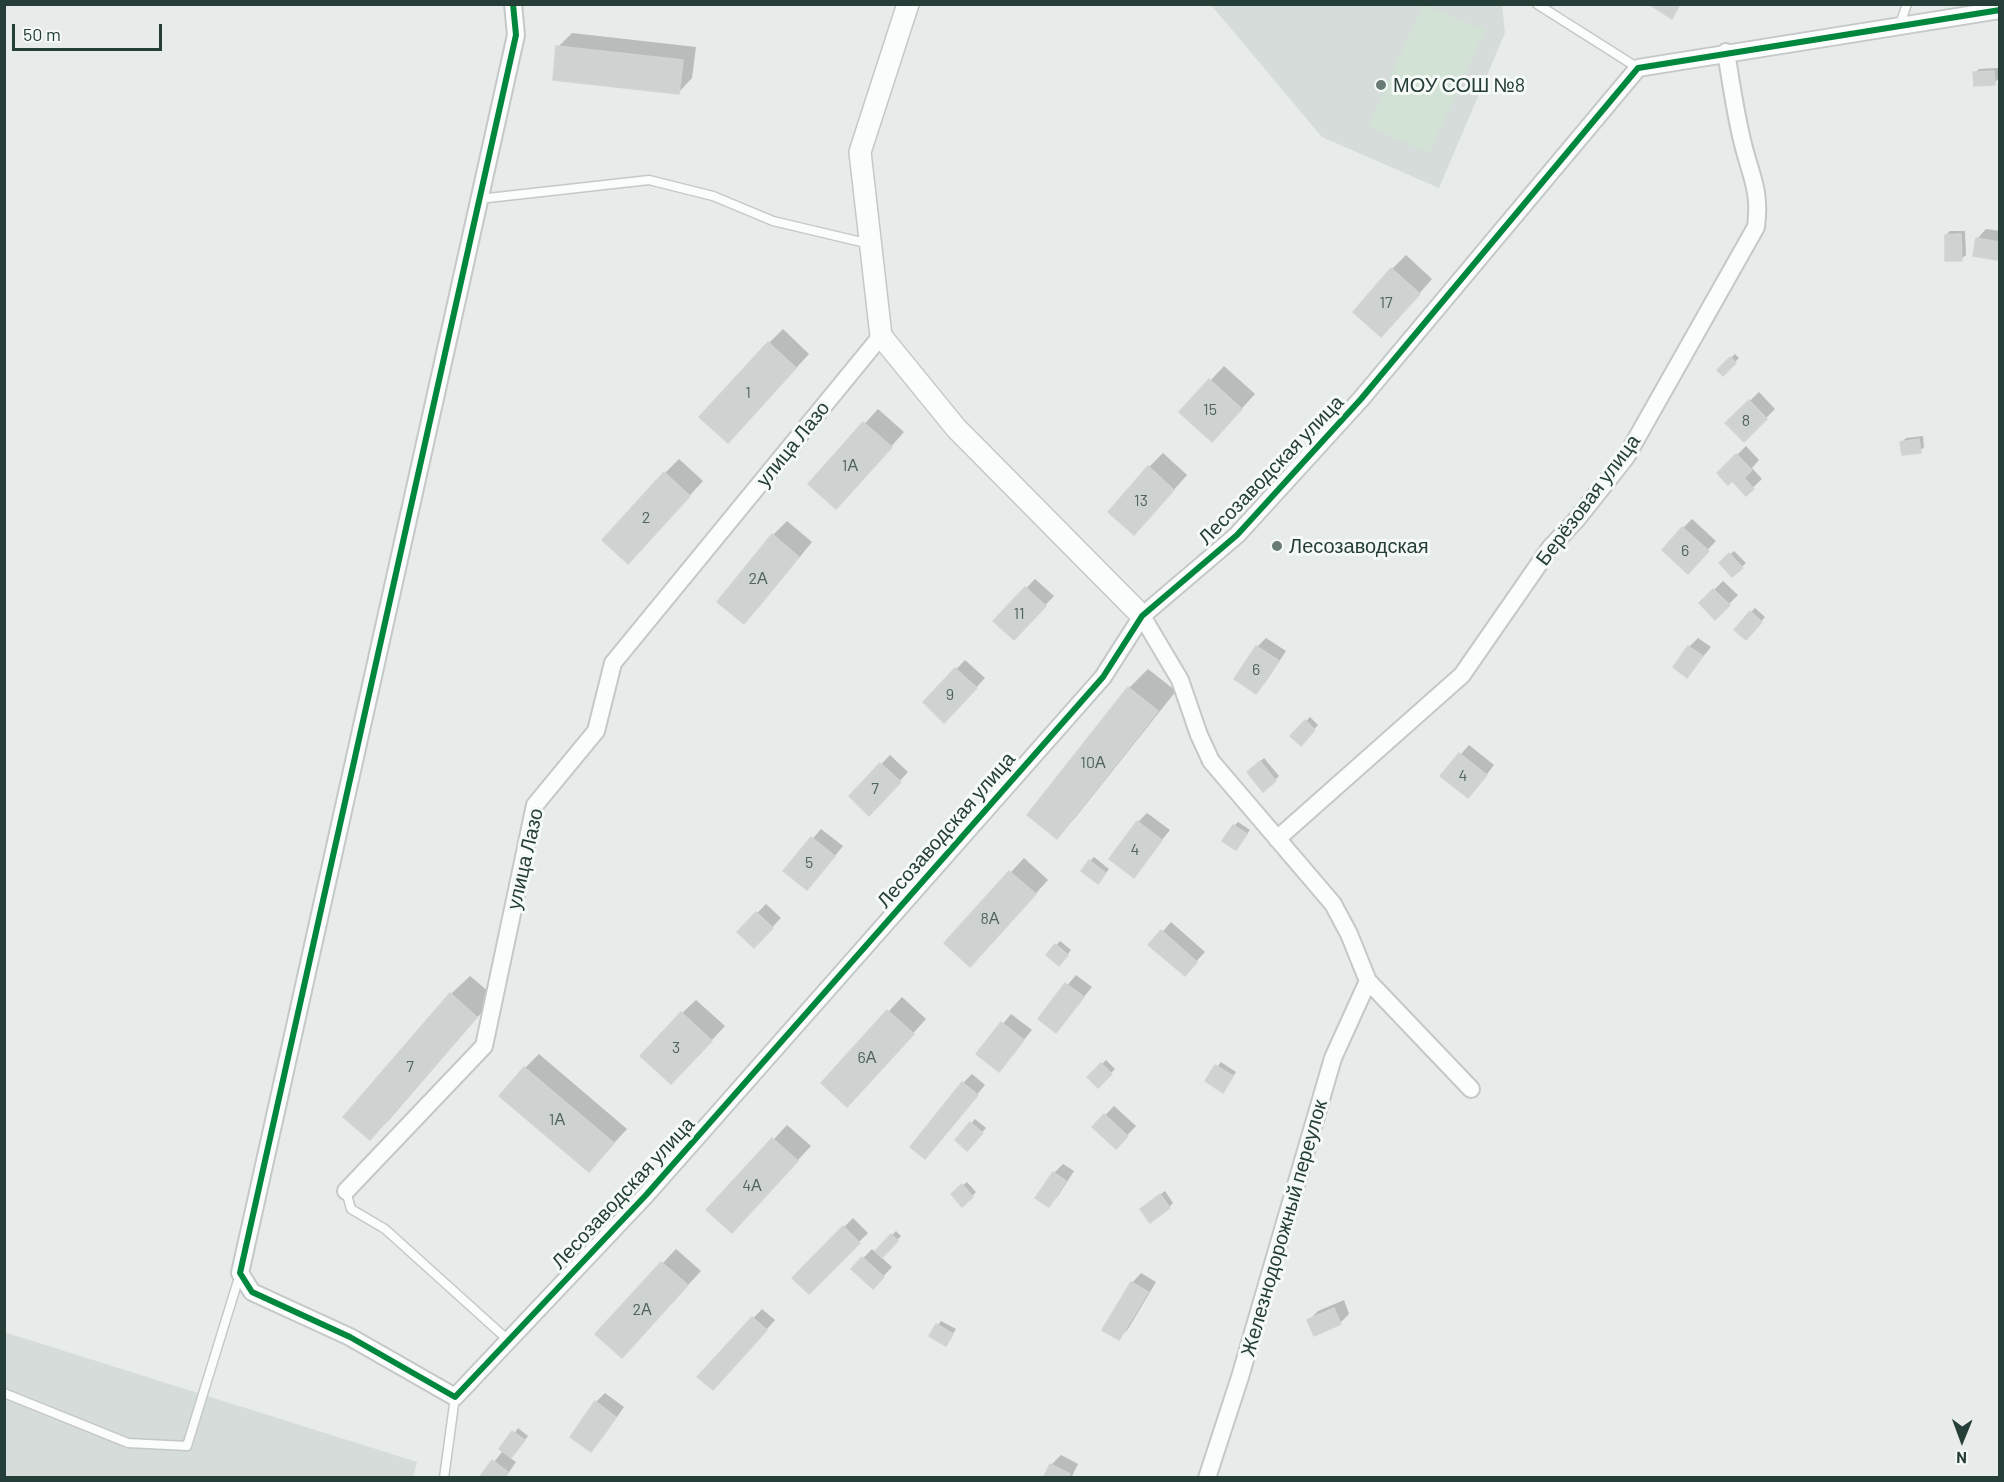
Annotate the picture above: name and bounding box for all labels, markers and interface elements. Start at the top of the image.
scale bar [15,12,165,50]
text: 50 m [23,23,61,45]
place label: МОУ СОШ №8 [1393,73,1525,97]
marker: МОУ СОШ №8 [1374,78,1388,92]
house number: 17 [1379,293,1393,313]
house number: 1 [745,383,751,403]
street label: Лесозаводская улица [1193,390,1349,550]
street label: улица Лазо [751,396,835,492]
house number: 15 [1203,400,1217,420]
house number: 8 [1742,411,1750,431]
street label: Берёзовая улица [1531,430,1645,570]
house number: 1А [842,456,858,476]
house number: 13 [1134,491,1148,511]
house number: 2 [642,508,650,528]
place label: Лесозаводская [1289,534,1429,558]
marker: Лесозаводская [1270,539,1284,553]
house number: 6 [1681,541,1689,561]
house number: 2А [748,569,768,589]
house number: 11 [1013,604,1025,624]
house number: 6 [1252,660,1260,680]
house number: 9 [946,685,954,705]
street label: Лесозаводская улица [872,747,1020,913]
house number: 10А [1080,753,1106,773]
house number: 4 [1459,766,1467,786]
house number: 7 [871,779,879,799]
street label: улица Лазо [502,806,548,912]
house number: 4 [1131,840,1139,860]
house number: 5 [805,853,813,873]
house number: 8А [980,909,1000,929]
house number: 3 [672,1038,680,1058]
house number: 6А [858,1048,876,1068]
house number: 7 [406,1057,414,1077]
street label: Железнодорожный переулок [1236,1097,1332,1359]
house number: 1А [549,1110,565,1130]
street label: Лесозаводская улица [547,1112,699,1274]
house number: 4А [742,1176,762,1196]
house number: 2А [632,1300,652,1320]
north arrow [1932,1410,1992,1470]
text: N [1956,1449,1967,1468]

